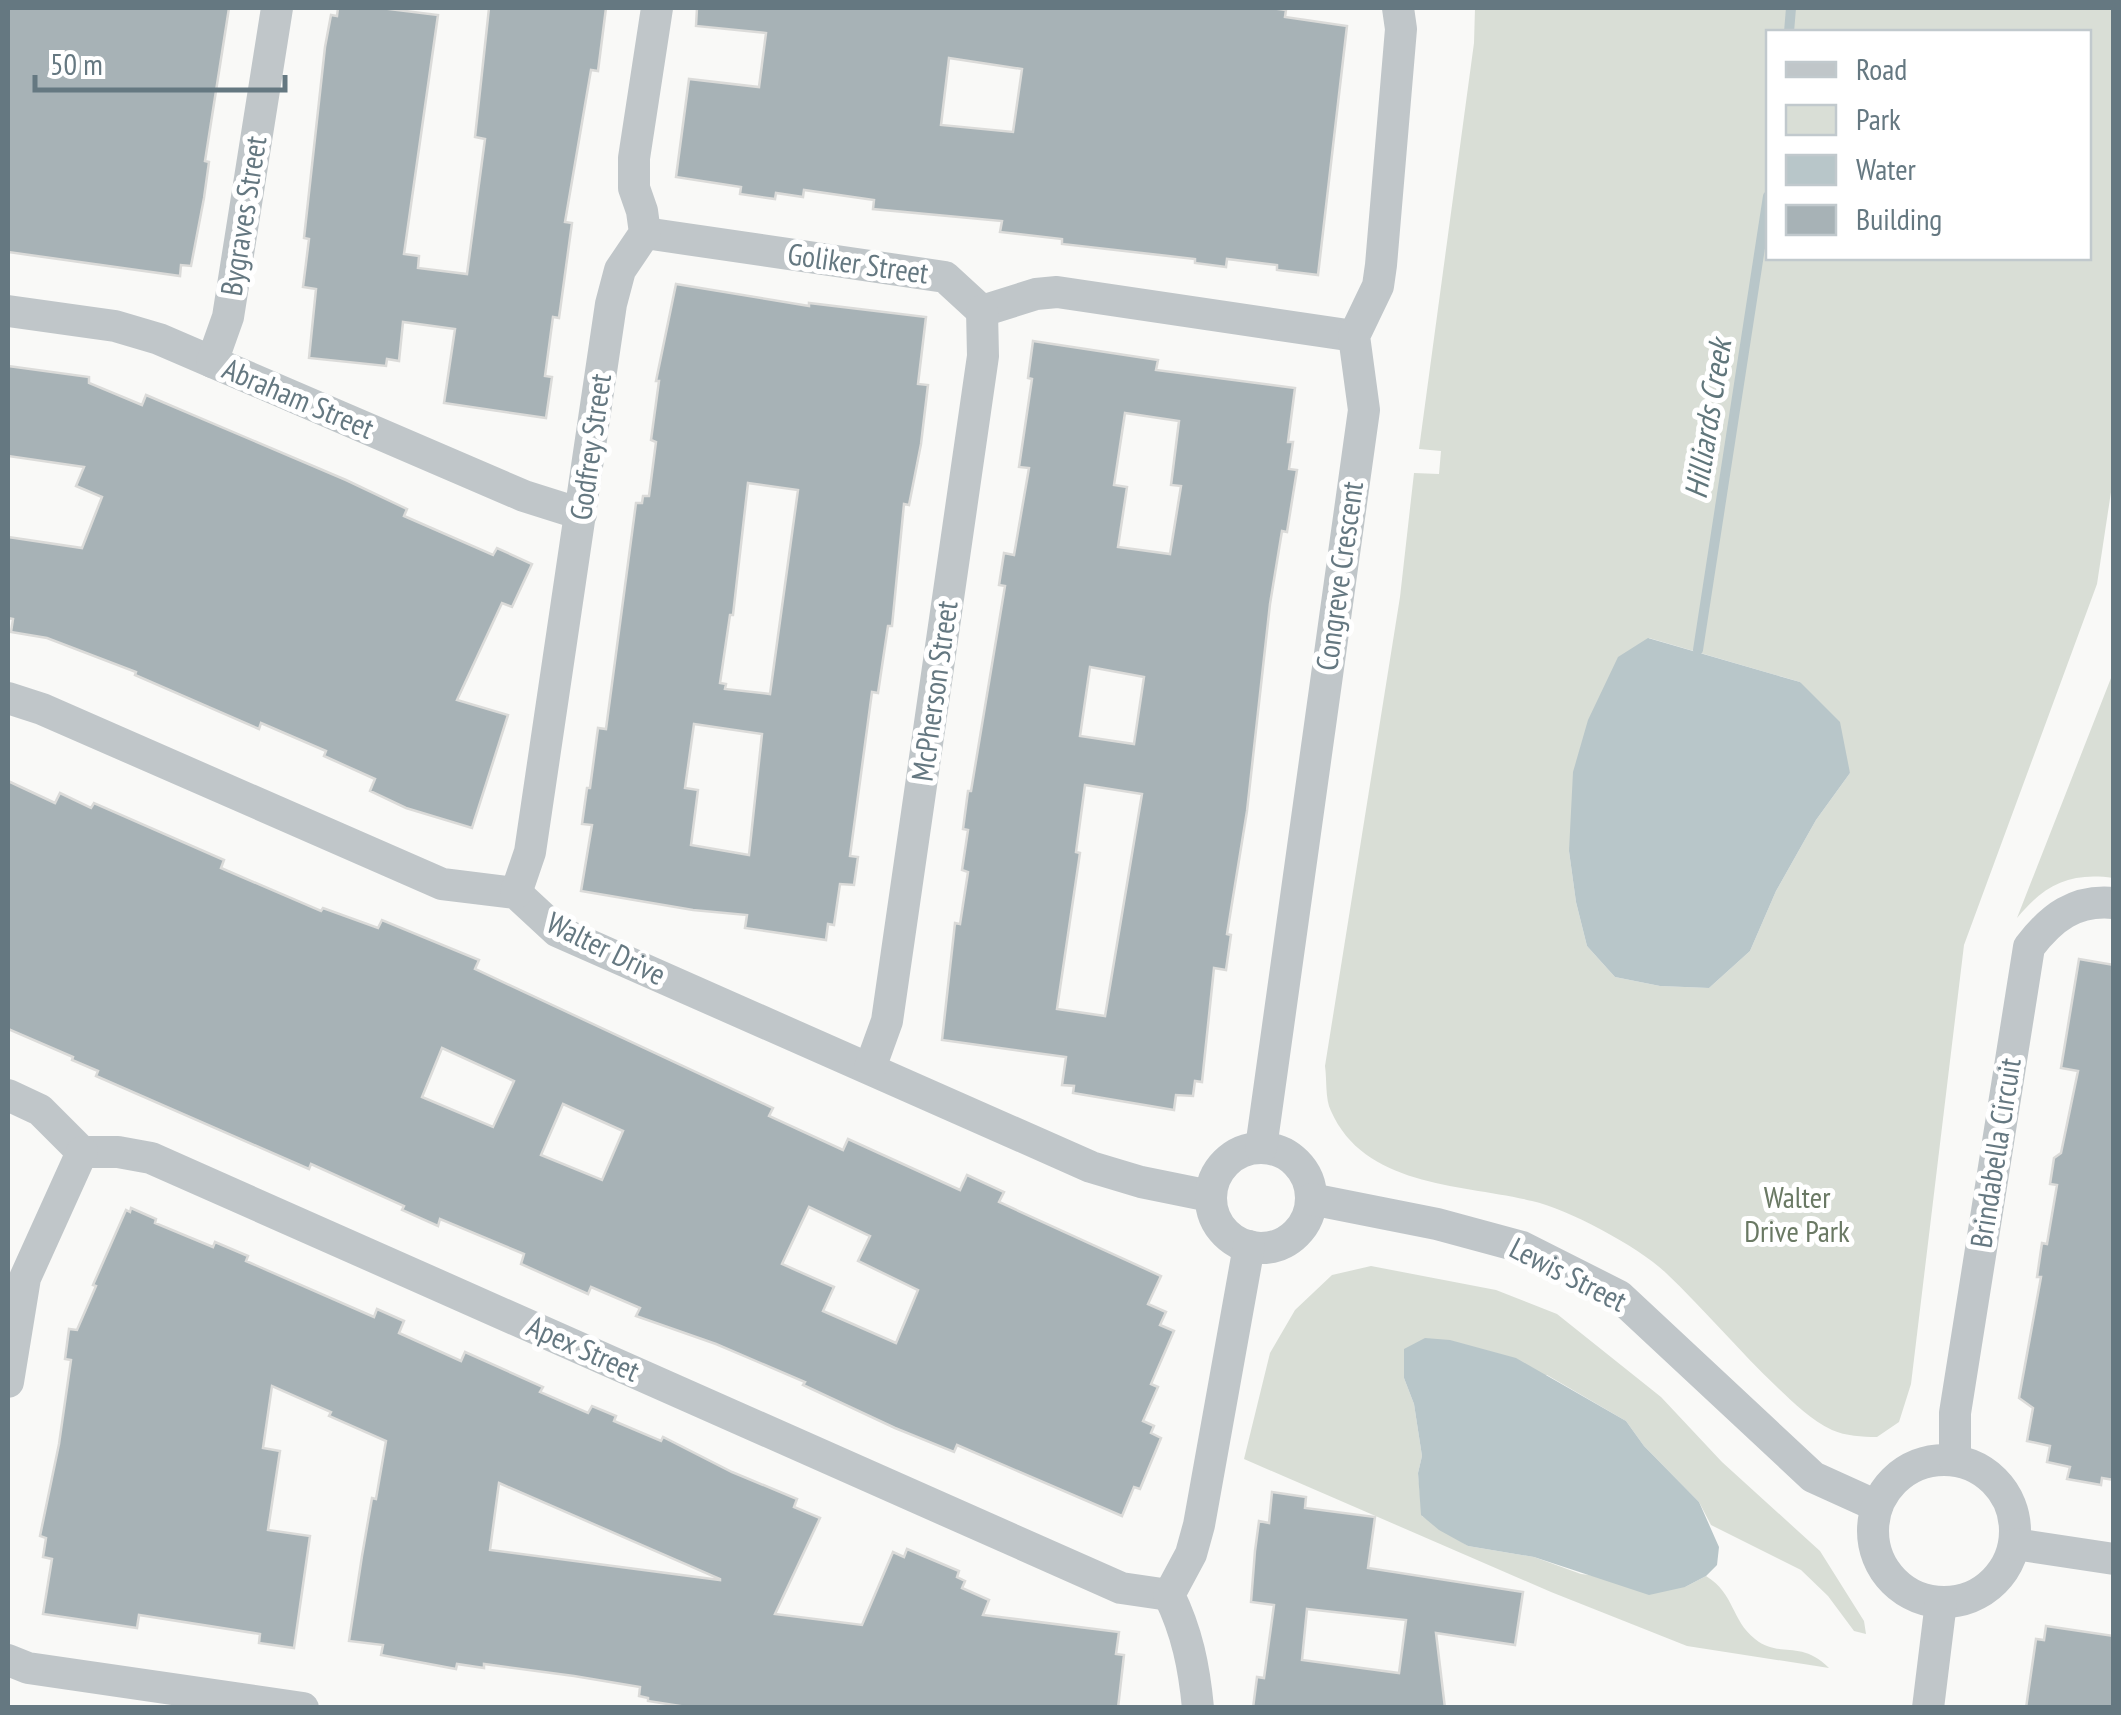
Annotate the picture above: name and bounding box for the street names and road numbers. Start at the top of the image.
street label: Bygraves Street [211,132,275,298]
street label: Goliker Street [785,233,932,292]
street label: Abraham Street [217,348,381,447]
street label: Godfrey Street [560,370,619,522]
street label: Congreve Crescent [1306,478,1371,673]
street label: McPherson Street [902,597,966,784]
street label: Walter Drive [541,902,673,993]
street label: Brindabella Circuit [1960,1054,2029,1250]
street label: Lewis Street [1504,1228,1634,1320]
street label: Apex Street [521,1306,647,1390]

